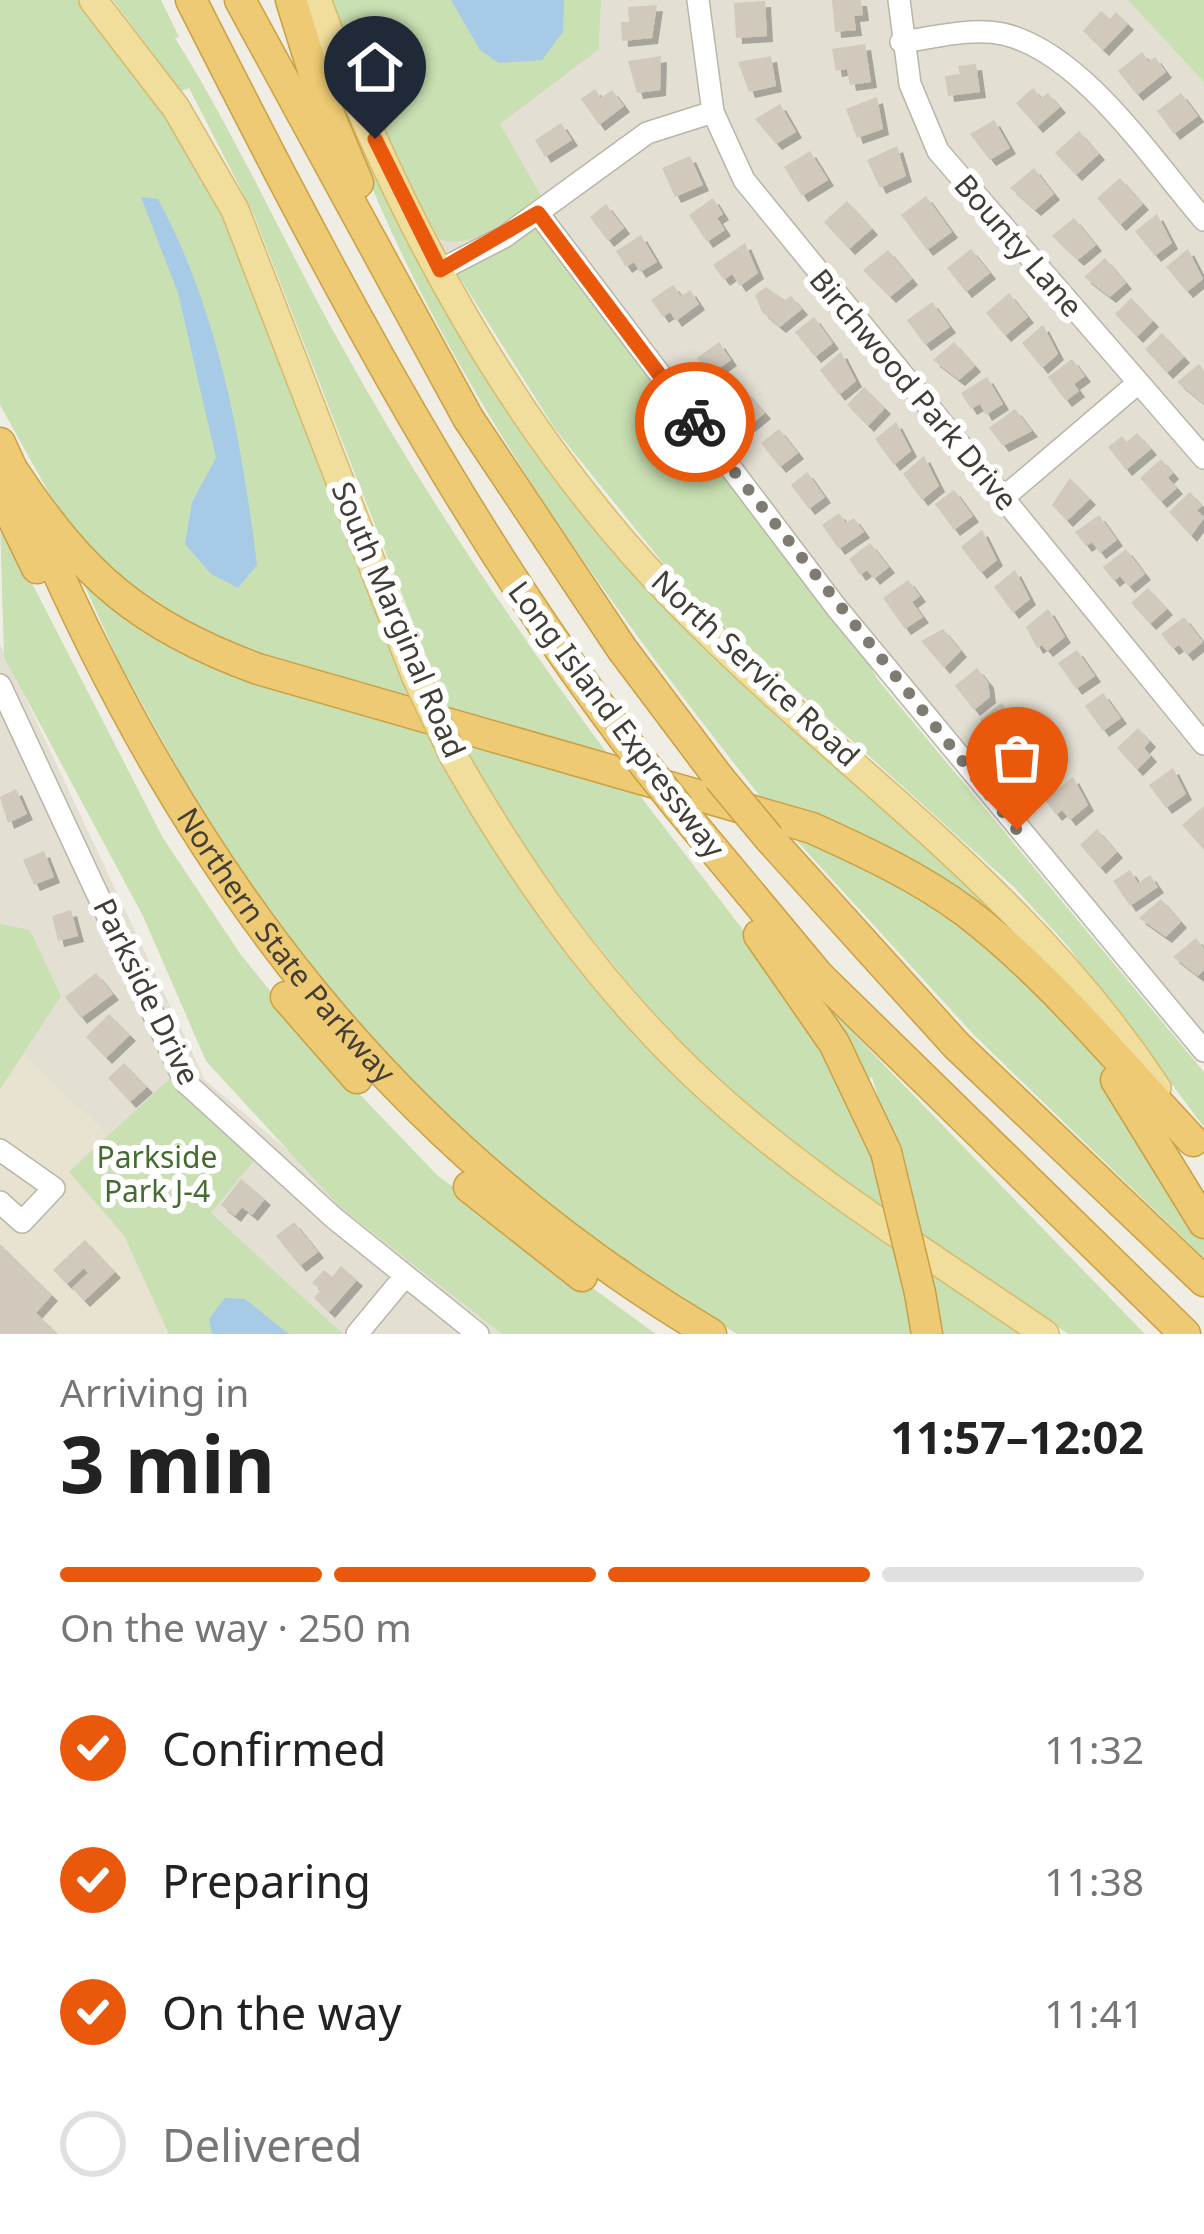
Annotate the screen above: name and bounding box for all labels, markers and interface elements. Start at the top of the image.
pin [324,16,426,139]
icon: home [342,34,408,100]
street label: Bounty Lane [946,165,1093,325]
street label: Birchwood Park Drive [801,260,1027,518]
courier [635,362,755,482]
icon: bike [662,389,728,455]
street label: South Marginal Road [323,475,476,764]
street label: North Service Road [643,561,869,775]
street label: Long Island Expressway [500,572,735,866]
pin [966,707,1068,830]
icon: bag [984,725,1050,791]
street label: Northern State Parkway [168,800,406,1092]
street label: Parkside Drive [84,891,210,1092]
park label: Parkside Park J-4 [97,1136,217,1211]
text: Arriving in [60,1365,249,1418]
text: 11:57–12:02 [890,1406,1144,1467]
text: 3 min [60,1410,275,1516]
text: On the way · 250 m [60,1600,412,1653]
icon: check [60,1715,126,1781]
text: Confirmed [162,1718,386,1779]
text: 11:32 [1044,1722,1144,1775]
icon: check [60,1847,126,1913]
text: Preparing [162,1850,371,1911]
text: 11:38 [1044,1854,1144,1907]
icon: check [60,1979,126,2045]
text: On the way [162,1982,401,2043]
text: 11:41 [1044,1986,1144,2039]
text: Delivered [162,2114,362,2175]

